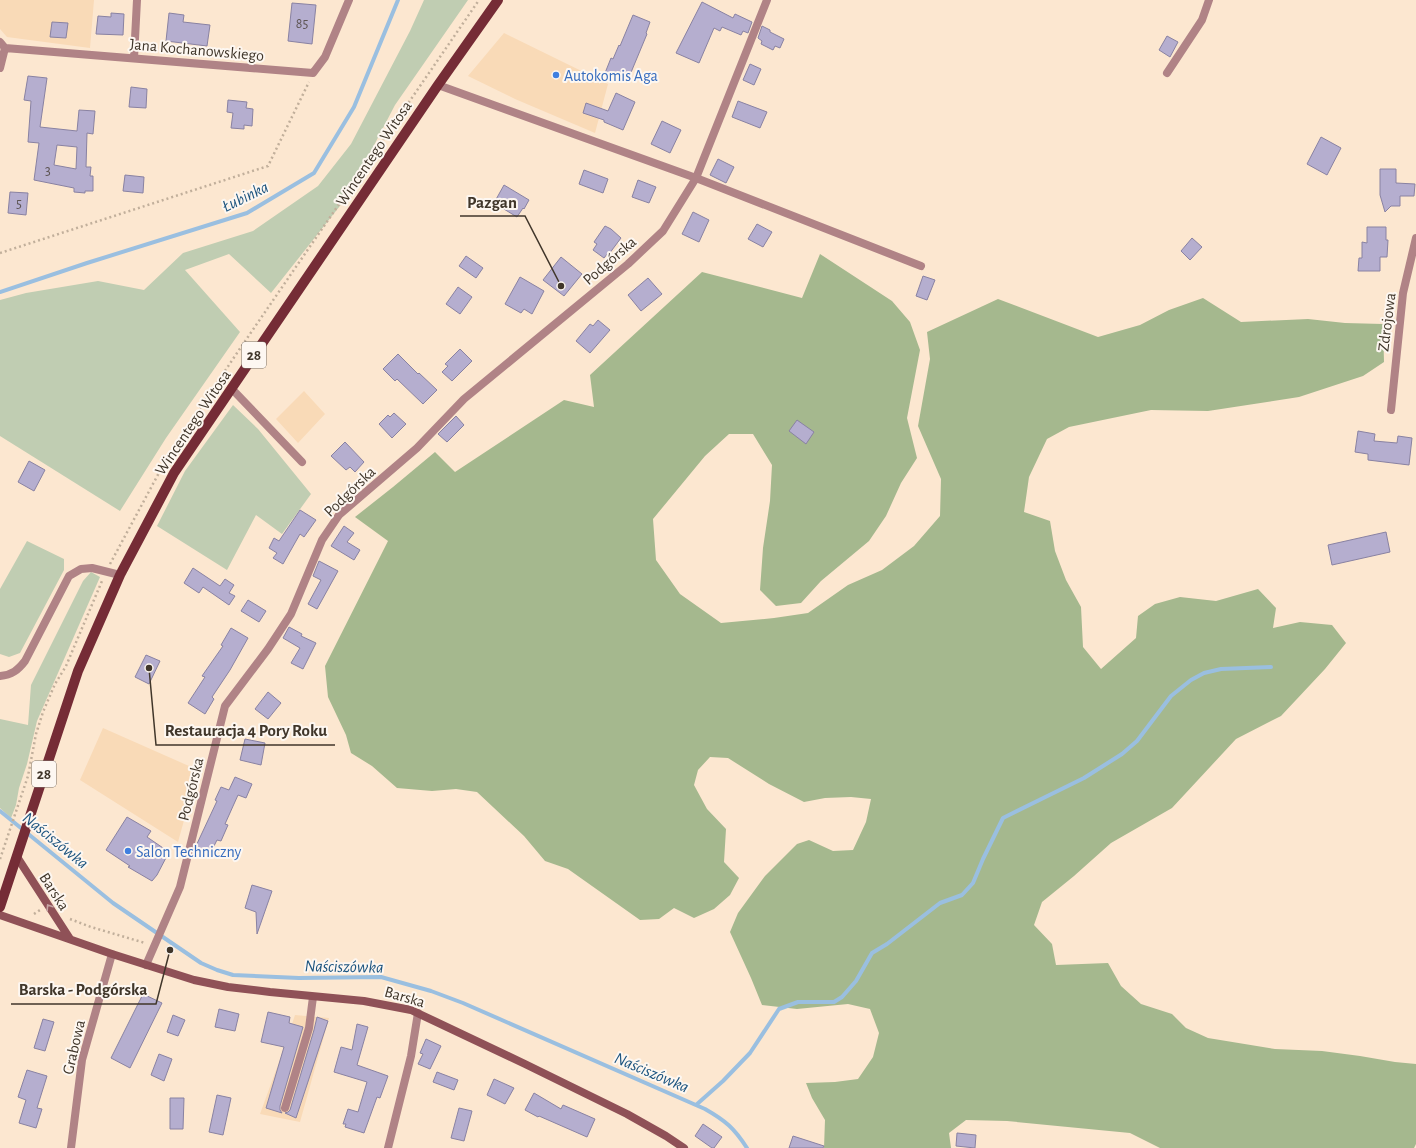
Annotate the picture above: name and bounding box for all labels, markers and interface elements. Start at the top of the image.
house number: 85 [296,17,308,31]
street label: Jana Kochanowskiego [129,36,265,64]
place label: Autokomis Aga [564,68,658,84]
marker: Autokomis Aga [551,70,561,80]
street label: Wincentego Witosa [333,98,415,209]
house number: 3 [45,164,51,178]
water label: Łubinka [219,178,271,215]
callout: Pazgan [460,187,525,216]
text: Pazgan [467,194,517,211]
house number: 5 [16,197,22,211]
street label: Podgórska [580,233,639,288]
street label: Zdrojowa [1375,292,1400,353]
road number: 28 [242,342,266,368]
street label: Wincentego Witosa [152,367,234,478]
street label: Podgórska [321,463,379,520]
callout: Restauracja 4 Pory Roku [156,716,335,745]
text: Restauracja 4 Pory Roku [165,722,327,740]
street label: Podgórska [175,756,207,823]
road number: 28 [32,761,56,787]
water label: Naściszówka [20,809,92,872]
place label: Salon Techniczny [136,844,241,861]
marker: Salon Techniczny [123,846,133,856]
street label: Barska [36,870,72,913]
one-way arrow [46,904,54,911]
water label: Naściszówka [304,957,384,976]
callout: Barska - Podgórska [11,975,156,1004]
text: Barska - Podgórska [19,981,147,998]
street label: Barska [383,984,427,1010]
street label: Grabowa [60,1018,88,1076]
water label: Naściszówka [612,1049,691,1096]

